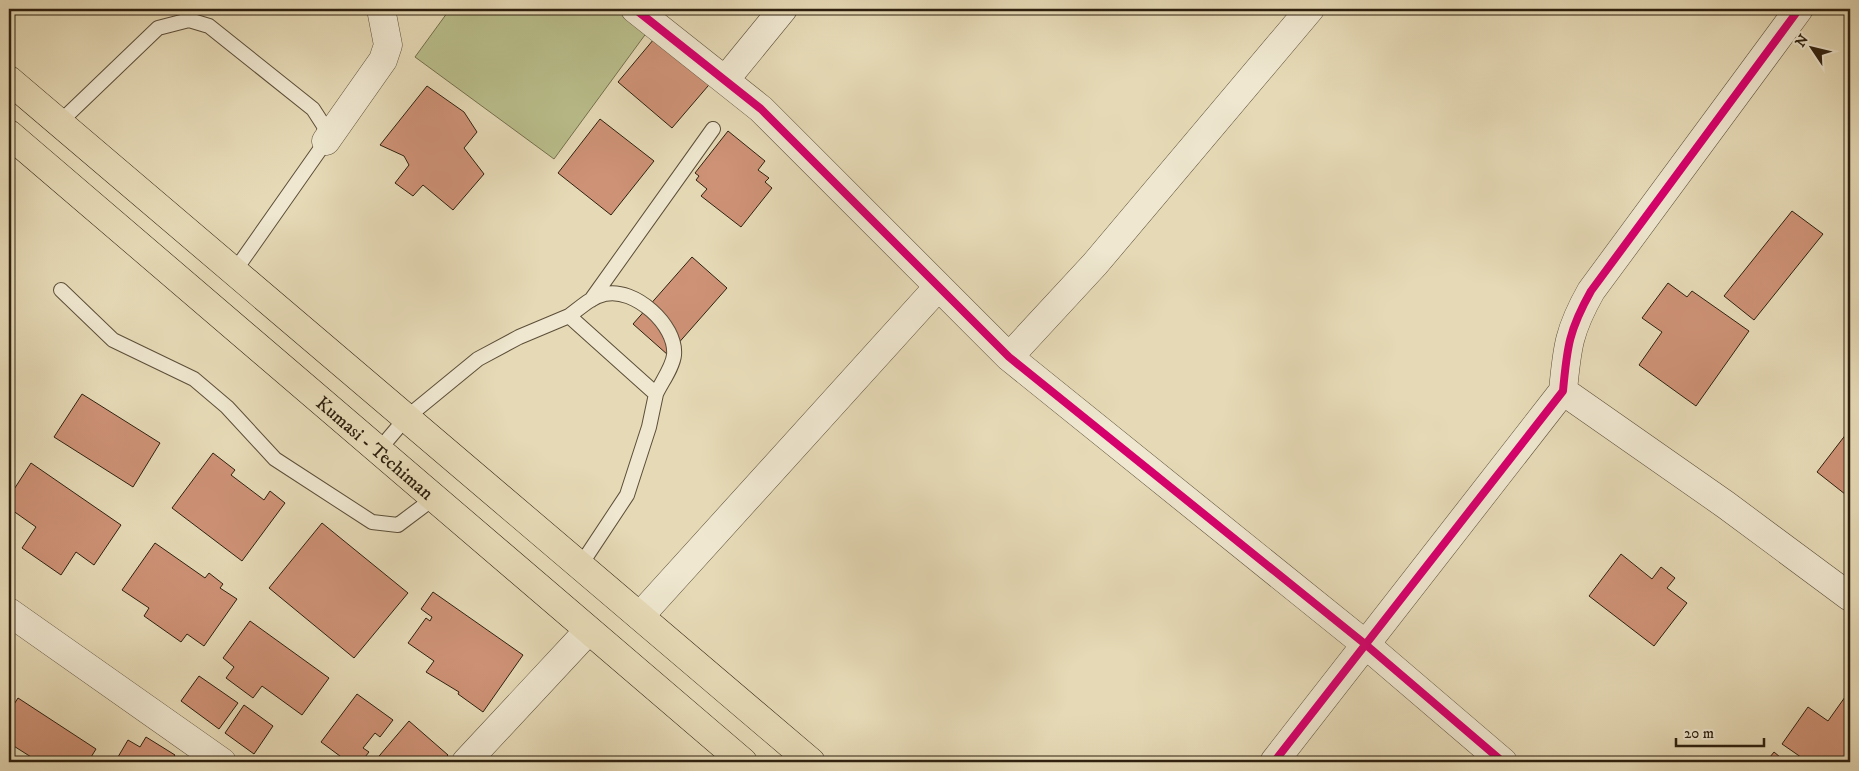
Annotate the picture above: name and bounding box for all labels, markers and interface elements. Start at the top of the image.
north arrow [1786,22,1836,72]
text: N [1791,31,1813,51]
street label: Kumasi - Techiman [311,392,438,505]
scale bar [1676,716,1764,748]
text: 20 m [1684,724,1714,743]

